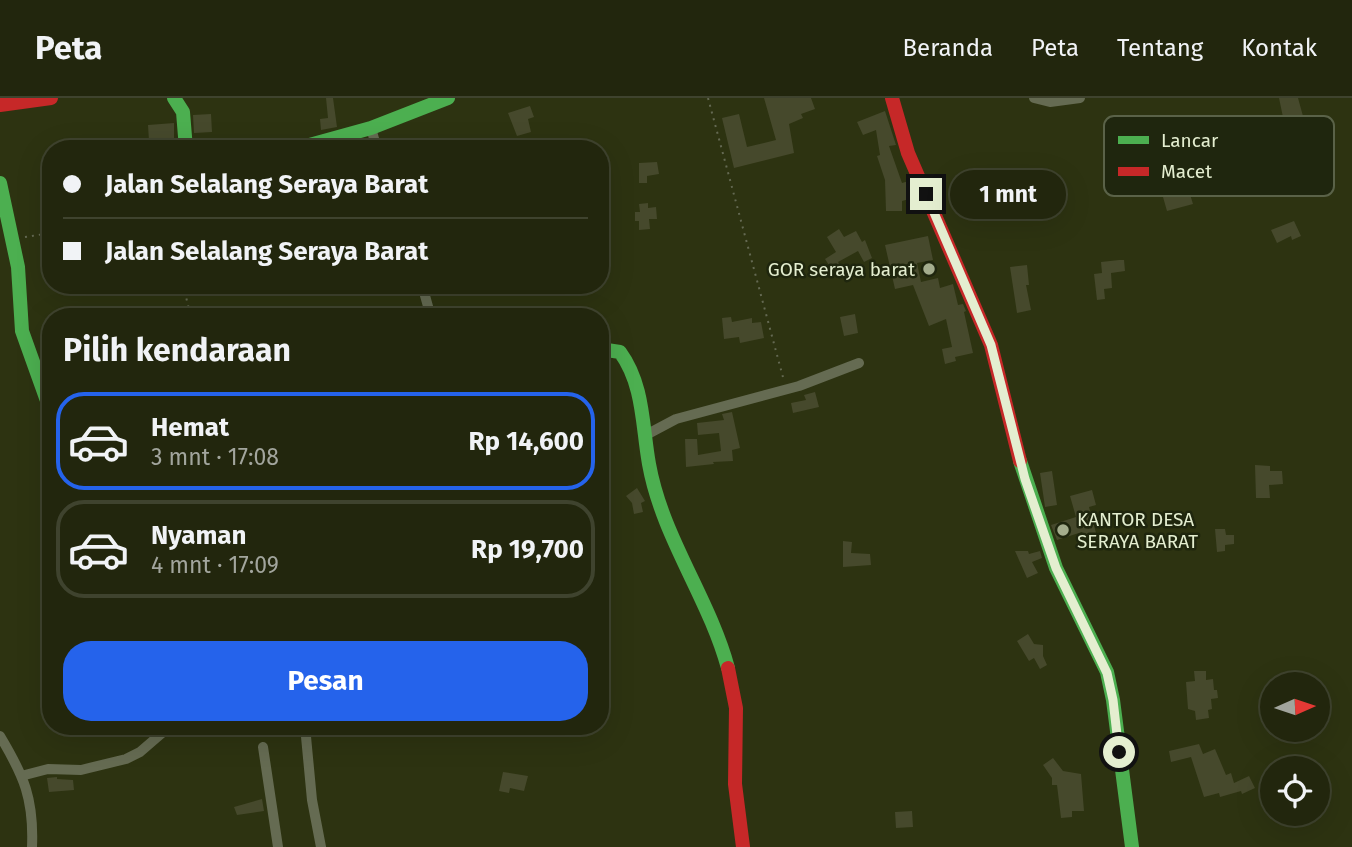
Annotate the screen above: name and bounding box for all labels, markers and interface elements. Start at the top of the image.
text: Peta [35,28,102,68]
text: Beranda [902,34,993,62]
text: Peta [1031,34,1079,62]
text: Tentang [1117,34,1203,62]
text: Kontak [1241,34,1317,62]
legend [1104,116,1334,196]
text: Lancar [1161,129,1219,152]
text: Macet [1161,160,1212,183]
text: Jalan Selalang Seraya Barat [105,169,428,200]
callout: 1 mnt [950,170,1066,218]
route end [910,178,942,210]
text: 1 mnt [979,180,1037,208]
text: Jalan Selalang Seraya Barat [105,236,428,267]
place label: GOR seraya barat [768,258,915,281]
marker: GOR seraya barat [921,261,937,277]
text: Pilih kendaraan [63,331,291,369]
icon: car [67,410,130,473]
text: Hemat [151,412,229,443]
text: Rp 14,600 [468,426,584,457]
text: 3 mnt · 17:08 [151,443,279,471]
place label: KANTOR DESA SERAYA BARAT [1077,508,1198,553]
icon: car [67,518,130,581]
text: Nyaman [151,520,247,551]
marker: KANTOR DESA SERAYA BARAT [1055,522,1071,538]
text: Rp 19,700 [471,534,584,565]
text: 4 mnt · 17:09 [151,551,279,579]
button: Pesan [63,641,588,721]
north arrow [1260,672,1330,742]
map controls [1260,672,1330,826]
route start [1103,736,1135,768]
button: locate [1260,756,1330,826]

